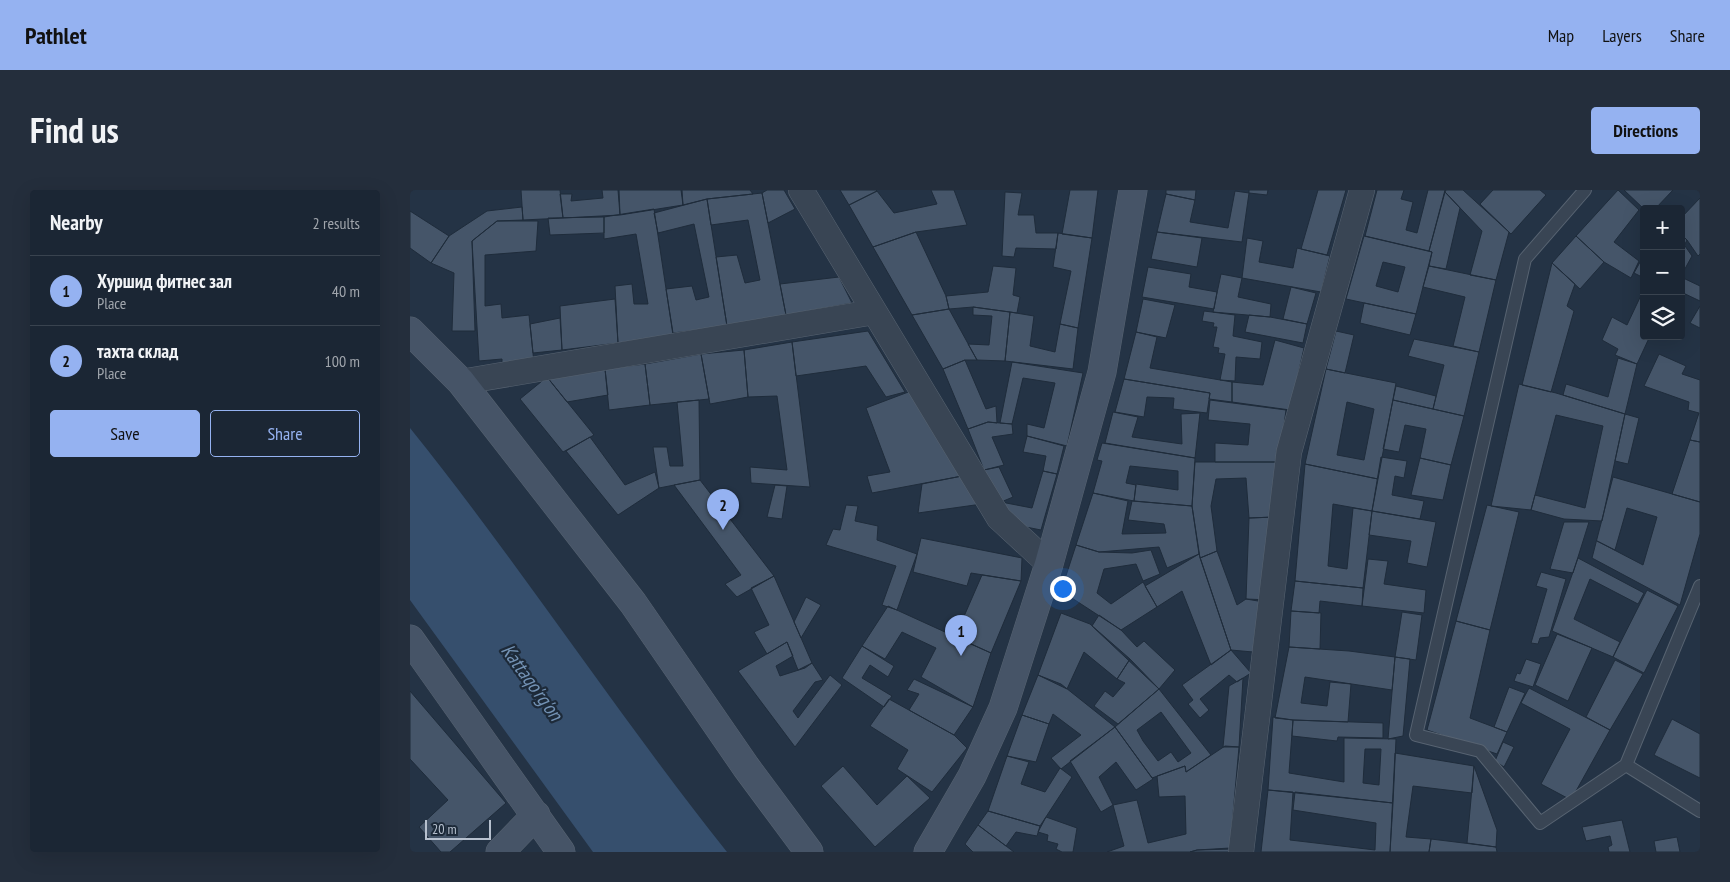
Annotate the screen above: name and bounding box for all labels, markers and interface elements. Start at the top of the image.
text: Pathlet [25,20,87,51]
text: Map [1548,24,1574,47]
text: Layers [1602,24,1642,47]
text: Share [1670,24,1705,47]
text: Find us [30,107,119,153]
button: Directions [1591,107,1700,154]
map controls [1640,205,1685,340]
button: + [1640,205,1685,250]
text: Nearby [50,209,103,236]
text: 2 results [313,213,360,233]
button: − [1640,250,1685,295]
text: Хуршид фитнес зал [97,269,232,293]
text: 1 [62,281,70,301]
text: 40 m [332,281,360,301]
text: Place [97,293,126,313]
button: layers [1640,295,1685,340]
text: тахта склад [97,339,178,363]
text: 2 [62,351,70,371]
text: 100 m [325,351,360,371]
text: Place [97,363,126,383]
button: Save [50,410,200,457]
button: Share [210,410,360,457]
pin: 2 [707,489,739,530]
your location [1050,576,1076,602]
pin: 1 [945,615,977,656]
water label: Kattaqo'rg'on [495,638,569,727]
scale bar [425,817,491,840]
text: 20 m [432,820,457,838]

